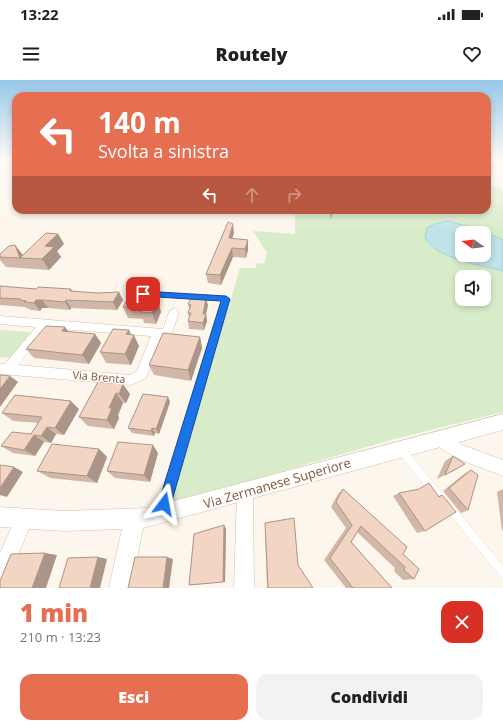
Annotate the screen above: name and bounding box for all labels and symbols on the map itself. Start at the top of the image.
north arrow [455,226,491,262]
pin [126,277,160,311]
street label: Via Brenta [72,367,126,386]
street label: Via Zermanese Superiore [201,453,353,513]
position arrow [143,483,185,525]

